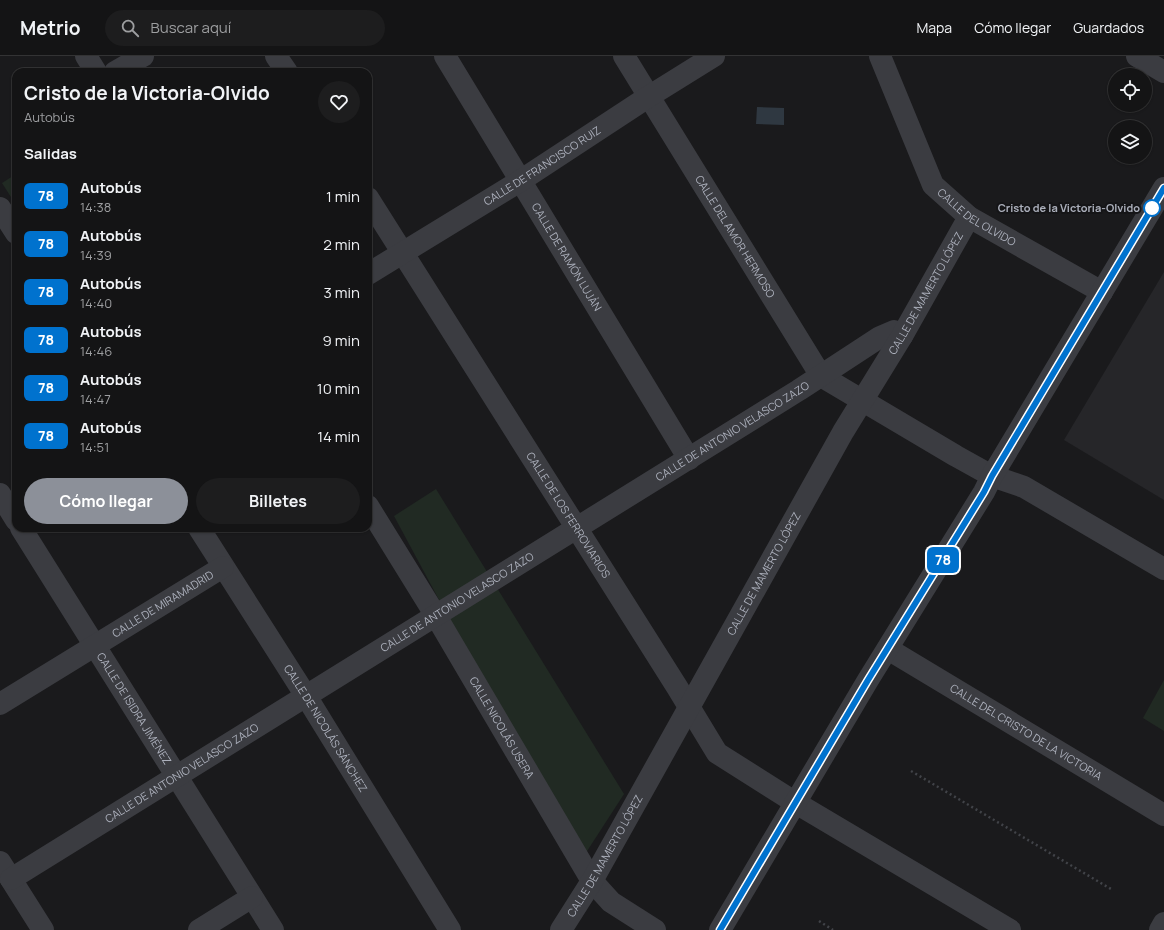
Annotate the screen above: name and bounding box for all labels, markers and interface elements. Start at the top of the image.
search box [105,10,385,46]
text: Metrio [20,15,81,41]
icon: search [119,17,141,39]
text: Buscar aquí [151,17,231,38]
text: Mapa [917,18,952,37]
text: Cómo llegar [974,18,1051,37]
text: Guardados [1073,18,1144,37]
map controls [1108,68,1152,164]
button: locate [1108,68,1152,112]
text: Cristo de la Victoria-Olvido [24,80,270,106]
button: heart [318,81,360,123]
text: Autobús [24,108,75,126]
button: layers [1108,120,1152,164]
street label: CALLE DE FRANCISCO RUIZ [480,122,604,209]
text: Salidas [24,143,77,164]
street label: CALLE DEL AMOR HERMOSO [692,172,779,300]
text: Autobús [80,177,142,198]
street label: CALLE DEL OLVIDO [935,184,1019,249]
text: 78 [38,186,54,205]
text: 1 min [326,186,360,207]
text: 14:38 [80,198,111,216]
marker: Cristo de la Victoria-Olvido [1143,199,1161,217]
street label: CALLE DE RAMÓN LUJÁN [529,200,606,314]
place label: Cristo de la Victoria-Olvido [998,200,1140,215]
text: Autobús [80,225,142,246]
street label: CALLE DE MAMERTO LÓPEZ [884,229,966,357]
text: 78 [38,234,54,253]
text: 2 min [323,234,360,255]
text: 14:39 [80,246,112,264]
text: Autobús [80,273,142,294]
text: 78 [38,282,54,301]
text: 3 min [324,282,360,303]
text: 14:40 [80,294,112,312]
text: Autobús [80,321,142,342]
text: 78 [38,330,54,349]
text: 9 min [323,330,360,351]
text: 14:46 [80,342,112,360]
text: Autobús [80,369,142,390]
street label: CALLE DE ANTONIO VELASCO ZAZO [652,377,812,484]
text: 78 [38,378,54,397]
text: 10 min [317,378,360,399]
text: 14:47 [80,390,111,408]
text: Autobús [80,417,142,438]
text: 78 [38,426,54,445]
text: 14 min [317,426,360,447]
text: 14:51 [80,438,109,456]
street label: CALLE DE LOS FERROVIARIOS [523,449,614,581]
button: Cómo llegar [24,478,188,524]
button: Billetes [196,478,360,524]
street label: CALLE DE MAMERTO LÓPEZ [723,509,804,638]
line badge: 78 [925,547,961,573]
street label: CALLE DE ANTONIO VELASCO ZAZO [377,548,536,655]
text: 78 [935,550,951,569]
street label: CALLE DE MIRAMADRID [109,567,216,640]
street label: CALLE DE ISIDRA JIMÉNEZ [94,649,175,767]
street label: CALLE DE NICOLÁS SÁNCHEZ [281,661,371,795]
street label: CALLE NICOLÁS USERA [466,674,538,781]
street label: CALLE DEL CRISTO DE LA VICTORIA [947,680,1105,783]
street label: CALLE DE ANTONIO VELASCO ZAZO [102,719,261,826]
street label: CALLE DE MAMERTO LÓPEZ [563,792,646,920]

